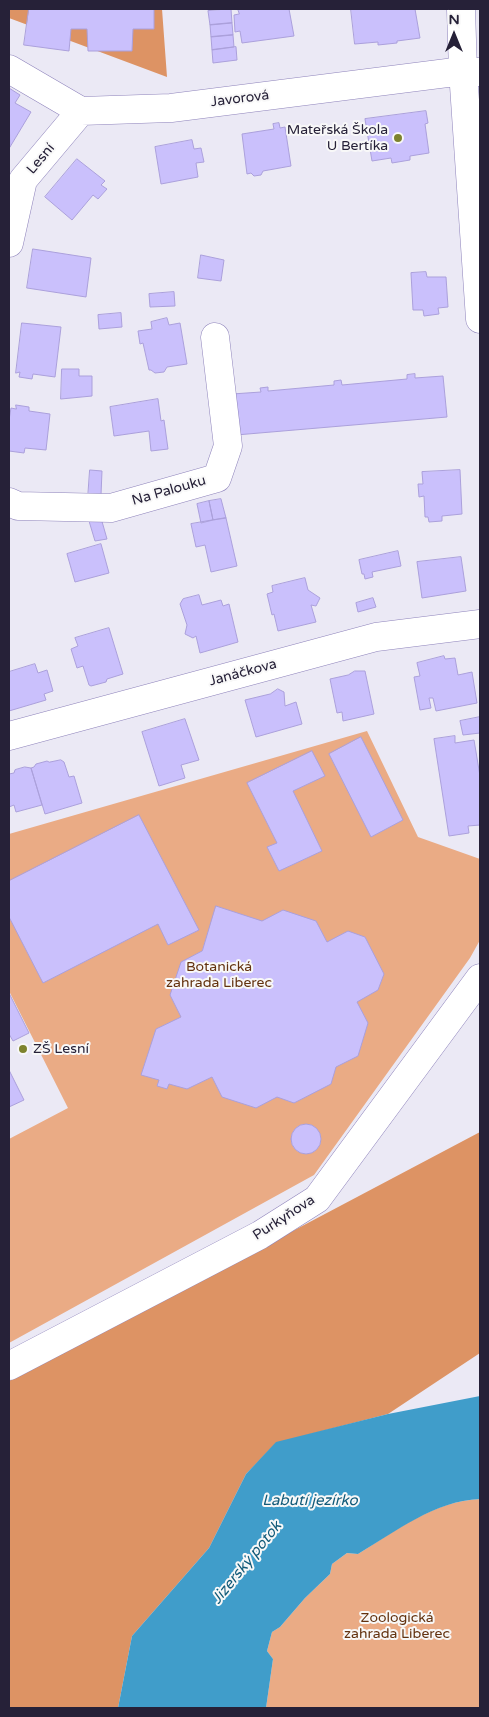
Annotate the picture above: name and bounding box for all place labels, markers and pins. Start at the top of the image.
place label: Mateřská Škola U Bertíka [287,122,388,154]
marker: Mateřská Škola U Bertíka [392,132,404,144]
place label: ZŠ Lesní [33,1041,89,1057]
marker: ZŠ Lesní [17,1043,29,1055]

